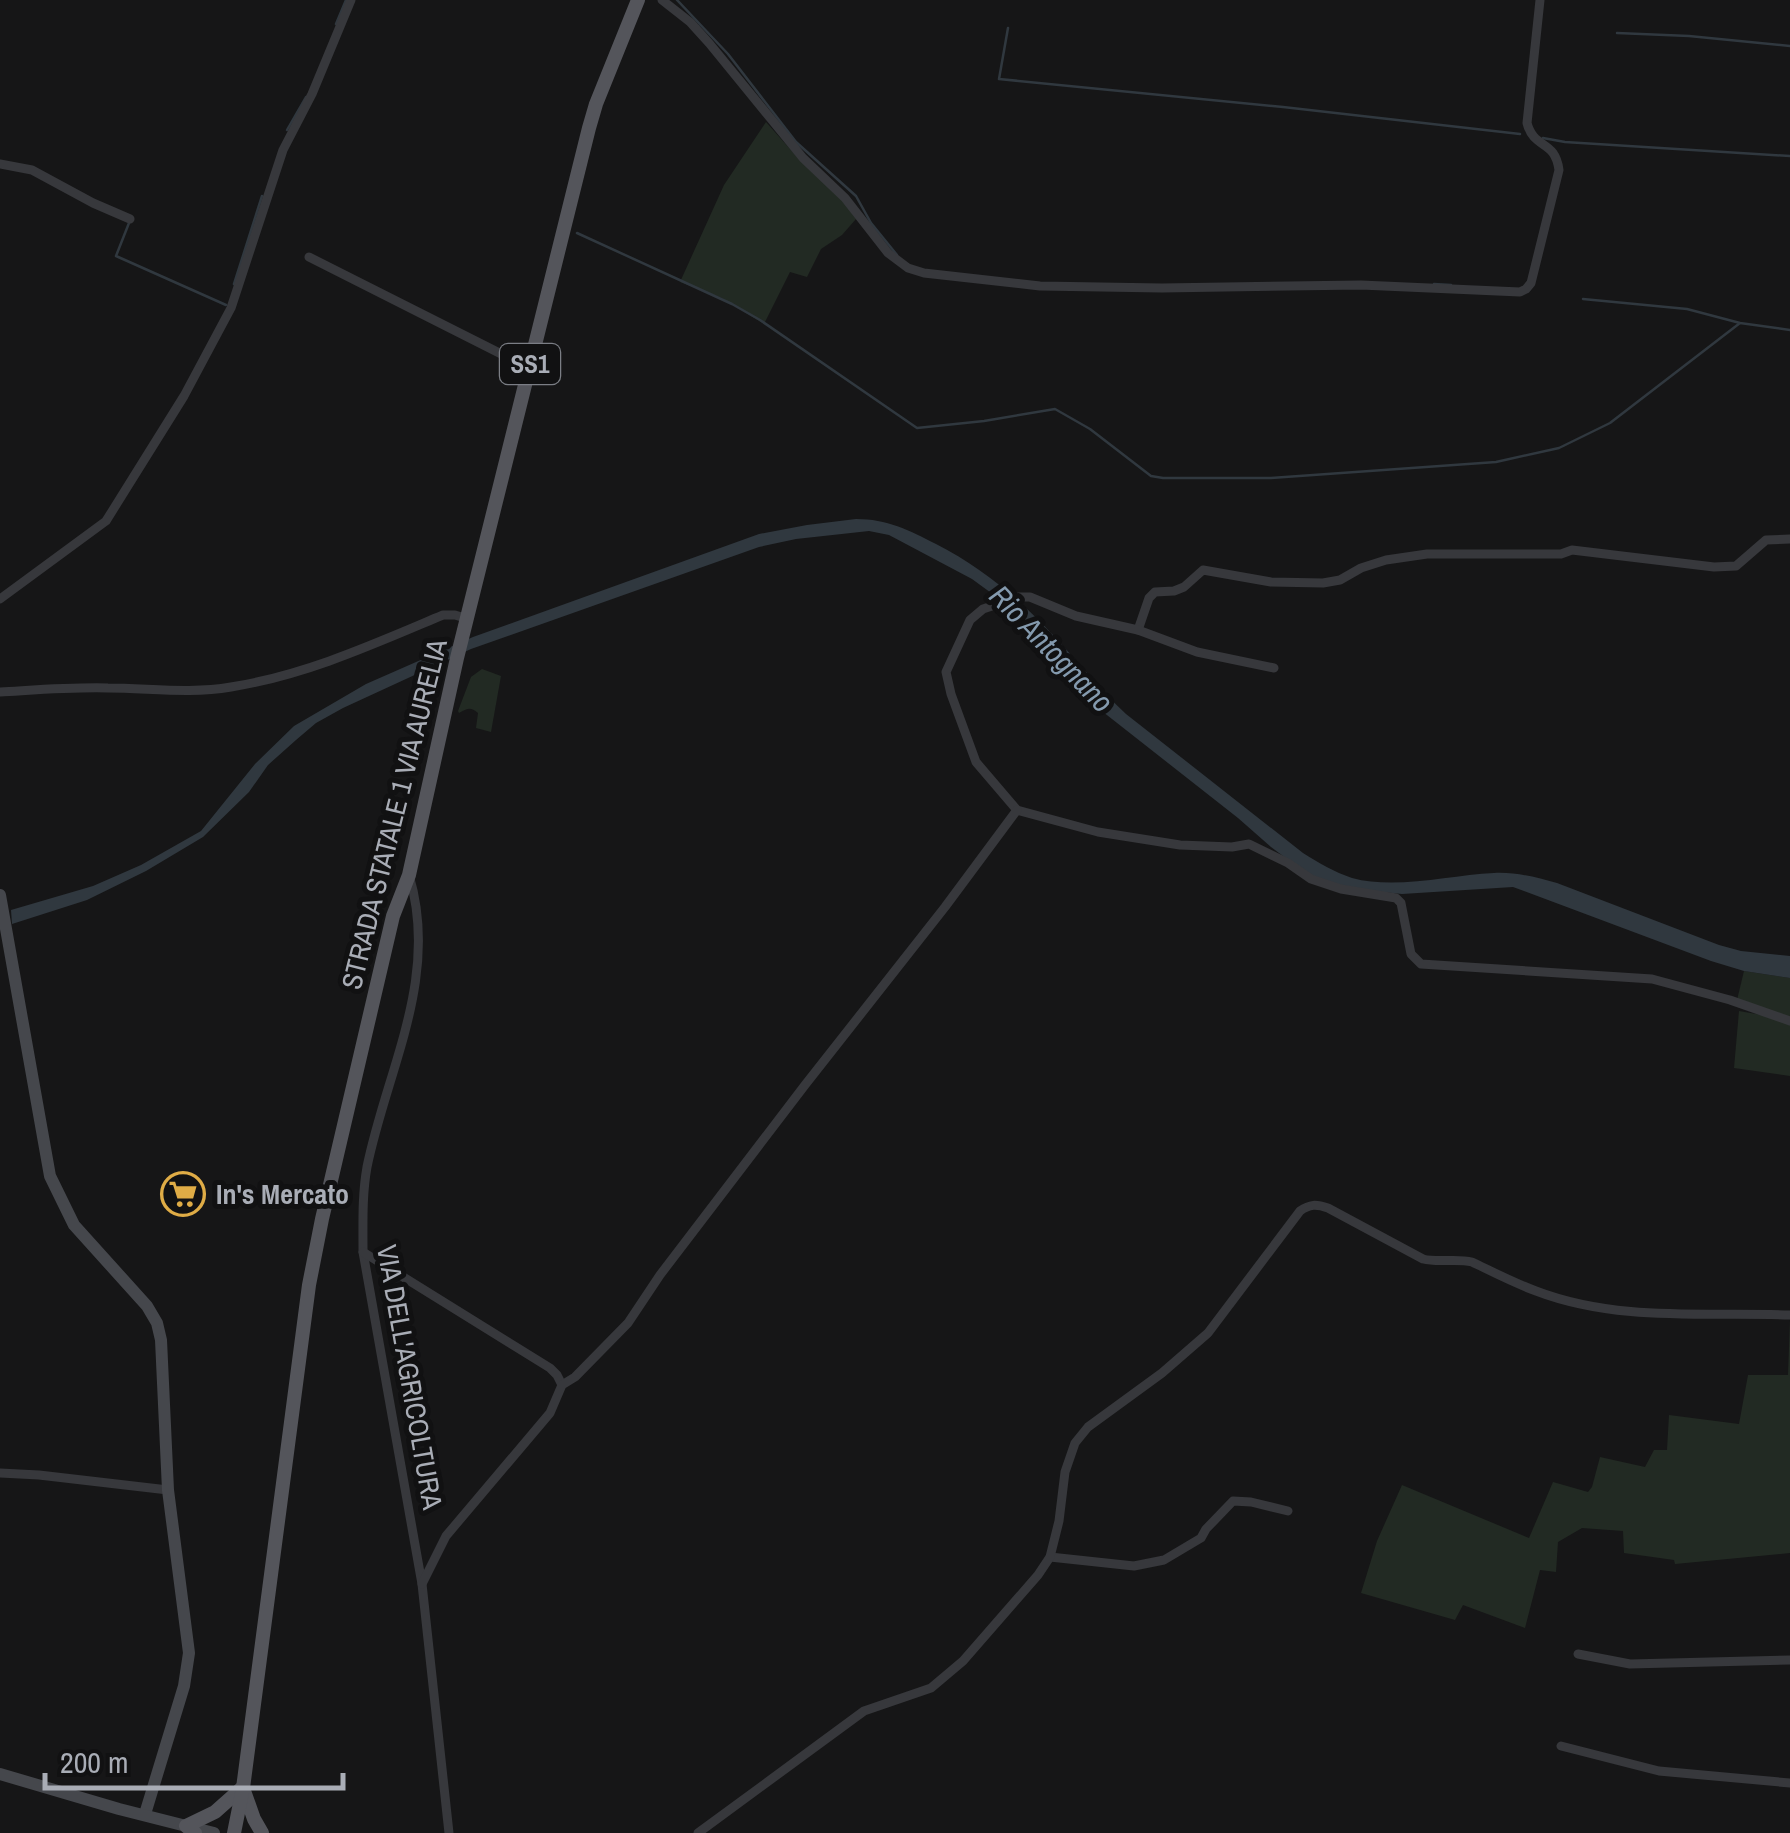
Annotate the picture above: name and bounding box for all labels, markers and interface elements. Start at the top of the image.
road number: SS1 [500,344,560,384]
water label: Rio Antognano [981,576,1123,721]
street label: STRADA STATALE 1 VIA AURELIA [332,634,456,993]
supermarket icon: In's Mercato [160,1171,206,1217]
place label: In's Mercato [216,1175,349,1213]
street label: VIA DELL'AGRICOLTURA [368,1242,452,1513]
scale bar [45,1728,342,1790]
text: 200 m [60,1742,128,1782]

